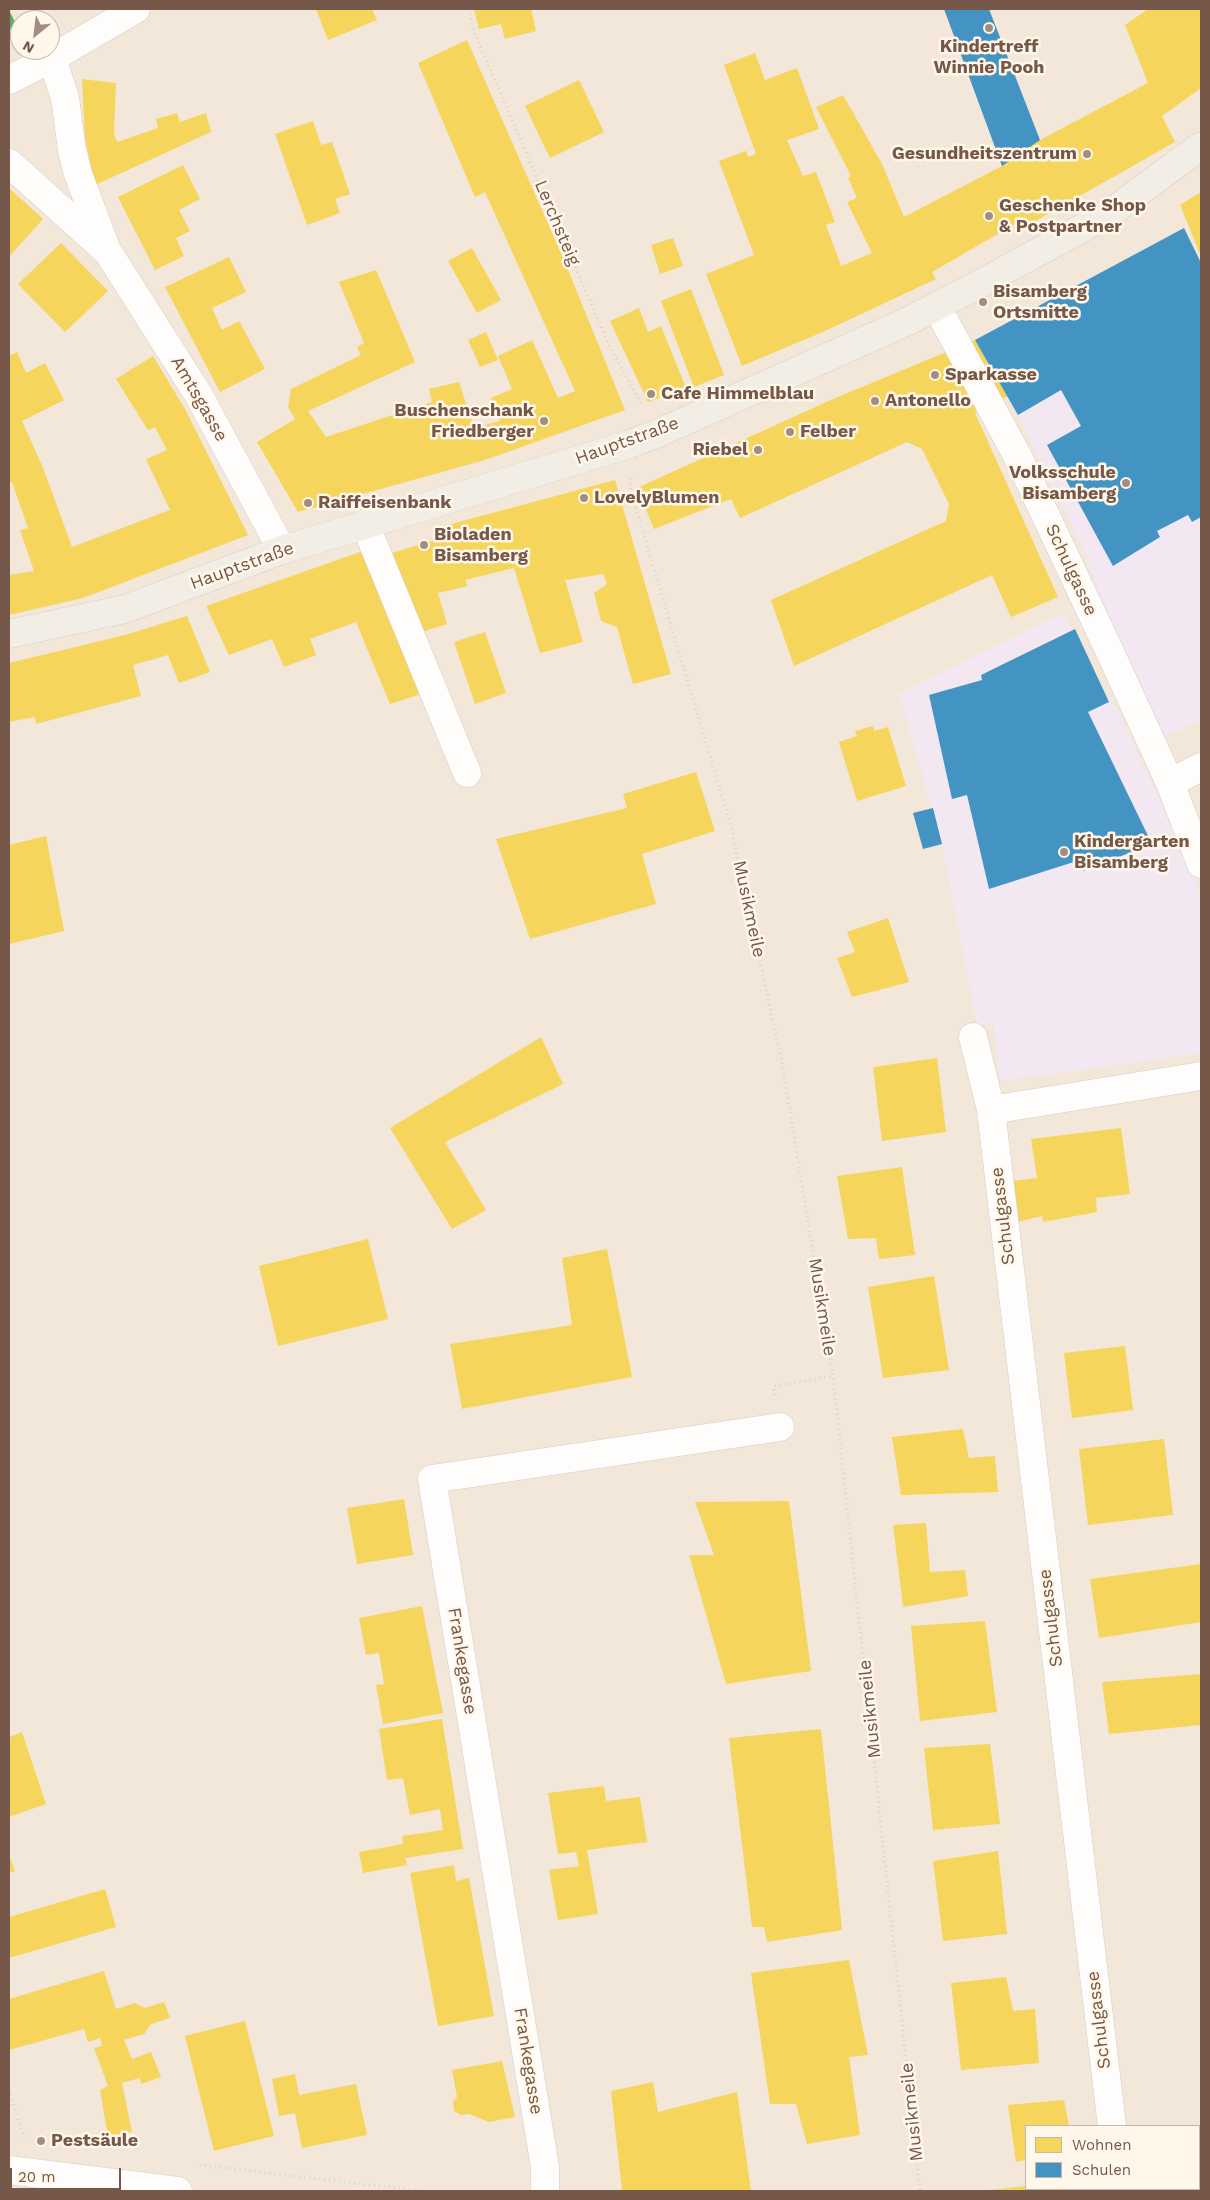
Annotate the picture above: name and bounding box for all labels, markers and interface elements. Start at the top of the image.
north arrow [10,10,60,60]
marker: Kindertreff Winnie Pooh [983,22,995,34]
place label: Kindertreff Winnie Pooh [934,36,1044,78]
text: N [20,38,37,57]
place label: Gesundheitszentrum [892,143,1077,165]
marker: Gesundheitszentrum [1081,148,1093,160]
street label: Lerchsteig [529,177,585,269]
place label: Geschenke Shop & Postpartner [999,195,1146,238]
marker: Geschenke Shop & Postpartner [983,210,995,222]
place label: Bisamberg Ortsmitte [993,281,1087,324]
marker: Bisamberg Ortsmitte [977,296,989,308]
street label: Amtsgasse [166,352,232,446]
place label: Sparkasse [945,364,1037,386]
marker: Sparkasse [929,369,941,381]
place label: Cafe Himmelblau [661,383,814,405]
marker: Cafe Himmelblau [645,388,657,400]
place label: Antonello [885,390,971,412]
marker: Antonello [869,395,881,407]
place label: Buschenschank Friedberger [394,400,534,442]
street label: Hauptstraße [572,412,682,470]
marker: Buschenschank Friedberger [538,415,550,427]
place label: Felber [800,421,856,443]
marker: Felber [784,426,796,438]
place label: Riebel [692,439,748,461]
marker: Riebel [752,444,764,456]
place label: Volksschule Bisamberg [1009,462,1116,504]
marker: Volksschule Bisamberg [1120,477,1132,489]
place label: LovelyBlumen [594,487,719,509]
place label: Raiffeisenbank [318,492,451,514]
marker: LovelyBlumen [578,492,590,504]
marker: Raiffeisenbank [302,497,314,509]
street label: Schulgasse [1040,521,1102,619]
place label: Bioladen Bisamberg [434,524,528,566]
street label: Hauptstraße [187,537,297,595]
marker: Bioladen Bisamberg [418,539,430,551]
place label: Kindergarten Bisamberg [1074,831,1190,874]
marker: Kindergarten Bisamberg [1058,846,1070,858]
street label: Musikmeile [728,858,770,960]
street label: Schulgasse [986,1166,1020,1266]
street label: Musikmeile [804,1256,840,1358]
street label: Schulgasse [1034,1568,1068,1668]
street label: Frankegasse [443,1606,481,1716]
street label: Musikmeile [854,1659,886,1759]
street label: Schulgasse [1082,1970,1116,2070]
street label: Frankegasse [509,2006,547,2116]
street label: Musikmeile [896,2062,928,2162]
legend [1025,2125,1200,2190]
place label: Pestsäule [51,2130,138,2152]
marker: Pestsäule [35,2135,47,2147]
text: Wohnen [1072,2136,1131,2154]
scale bar [12,2158,124,2190]
text: Schulen [1072,2161,1131,2179]
text: 20 m [18,2168,56,2186]

